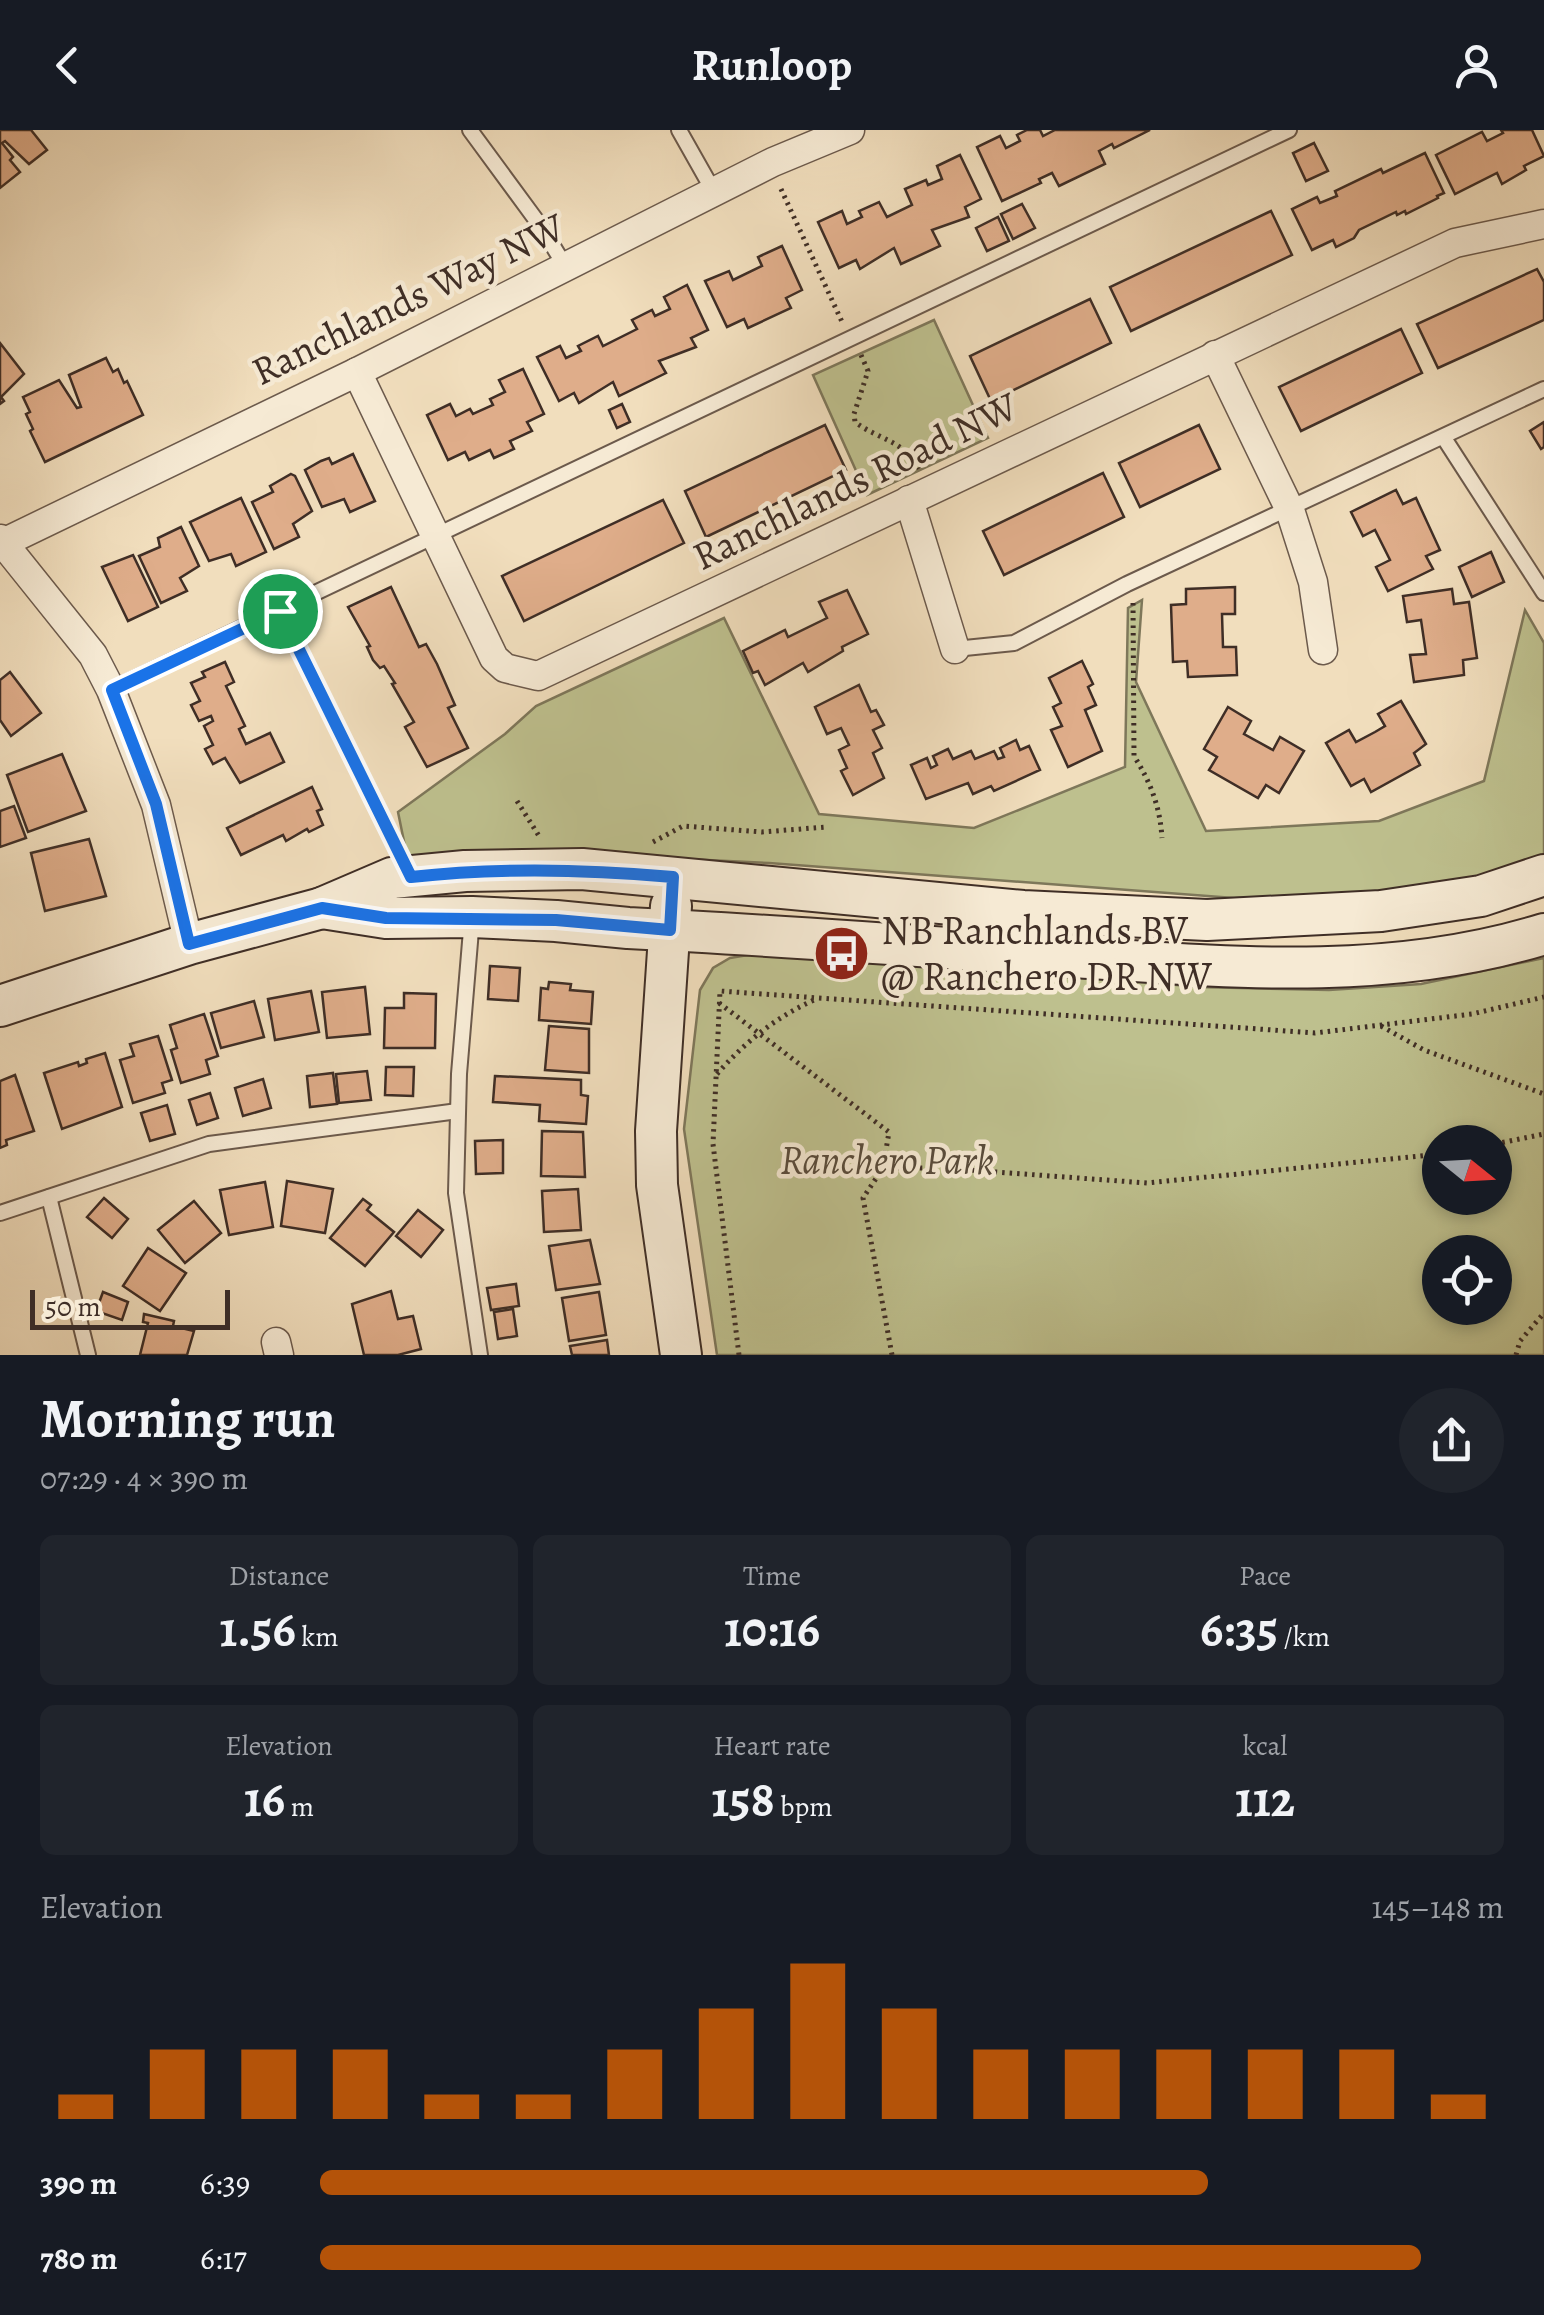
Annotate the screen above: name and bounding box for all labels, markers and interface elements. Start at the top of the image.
text: Runloop [692,34,852,96]
icon: back [40,38,95,93]
icon: person [1449,38,1504,93]
street label: Ranchlands Way NW [242,199,574,399]
street label: Ranchlands Road NW [683,378,1027,584]
pin [238,569,323,654]
icon: arrive [253,584,308,639]
place label: NB Ranchlands BV @ Ranchero DR NW [881,903,1213,1004]
bus stop icon: NB Ranchlands BV @ Ranchero DR NW [812,923,872,983]
north arrow [1422,1125,1512,1215]
map controls [1422,1125,1512,1325]
park label: Ranchero Park [780,1133,994,1188]
button: locate [1422,1235,1512,1325]
scale bar [30,1285,230,1330]
text: 50 m [45,1288,101,1326]
text: Morning run [40,1381,335,1456]
button: share [1399,1388,1504,1493]
text: 07:29 · 4 × 390 m [40,1456,248,1500]
text: Distance [229,1557,329,1595]
text: Time [743,1557,801,1595]
text: Pace [1239,1557,1291,1595]
text: 1.56 [219,1595,296,1663]
text: 10:16 [724,1595,820,1663]
text: 6:35 [1200,1595,1278,1663]
text: km [296,1618,339,1656]
text: /km [1278,1618,1330,1656]
text: Elevation [225,1727,333,1765]
text: Heart rate [714,1727,830,1765]
text: kcal [1243,1727,1287,1765]
text: 16 [244,1765,285,1833]
text: 158 [711,1765,775,1833]
text: 112 [1235,1765,1295,1833]
text: m [285,1788,314,1826]
text: bpm [775,1788,833,1826]
text: Elevation [40,1885,163,1929]
text: 145–148 m [1371,1885,1504,1929]
text: 390 m [40,2161,117,2205]
text: 6:39 [200,2161,250,2205]
text: 780 m [40,2236,118,2280]
text: 6:17 [200,2236,247,2280]

